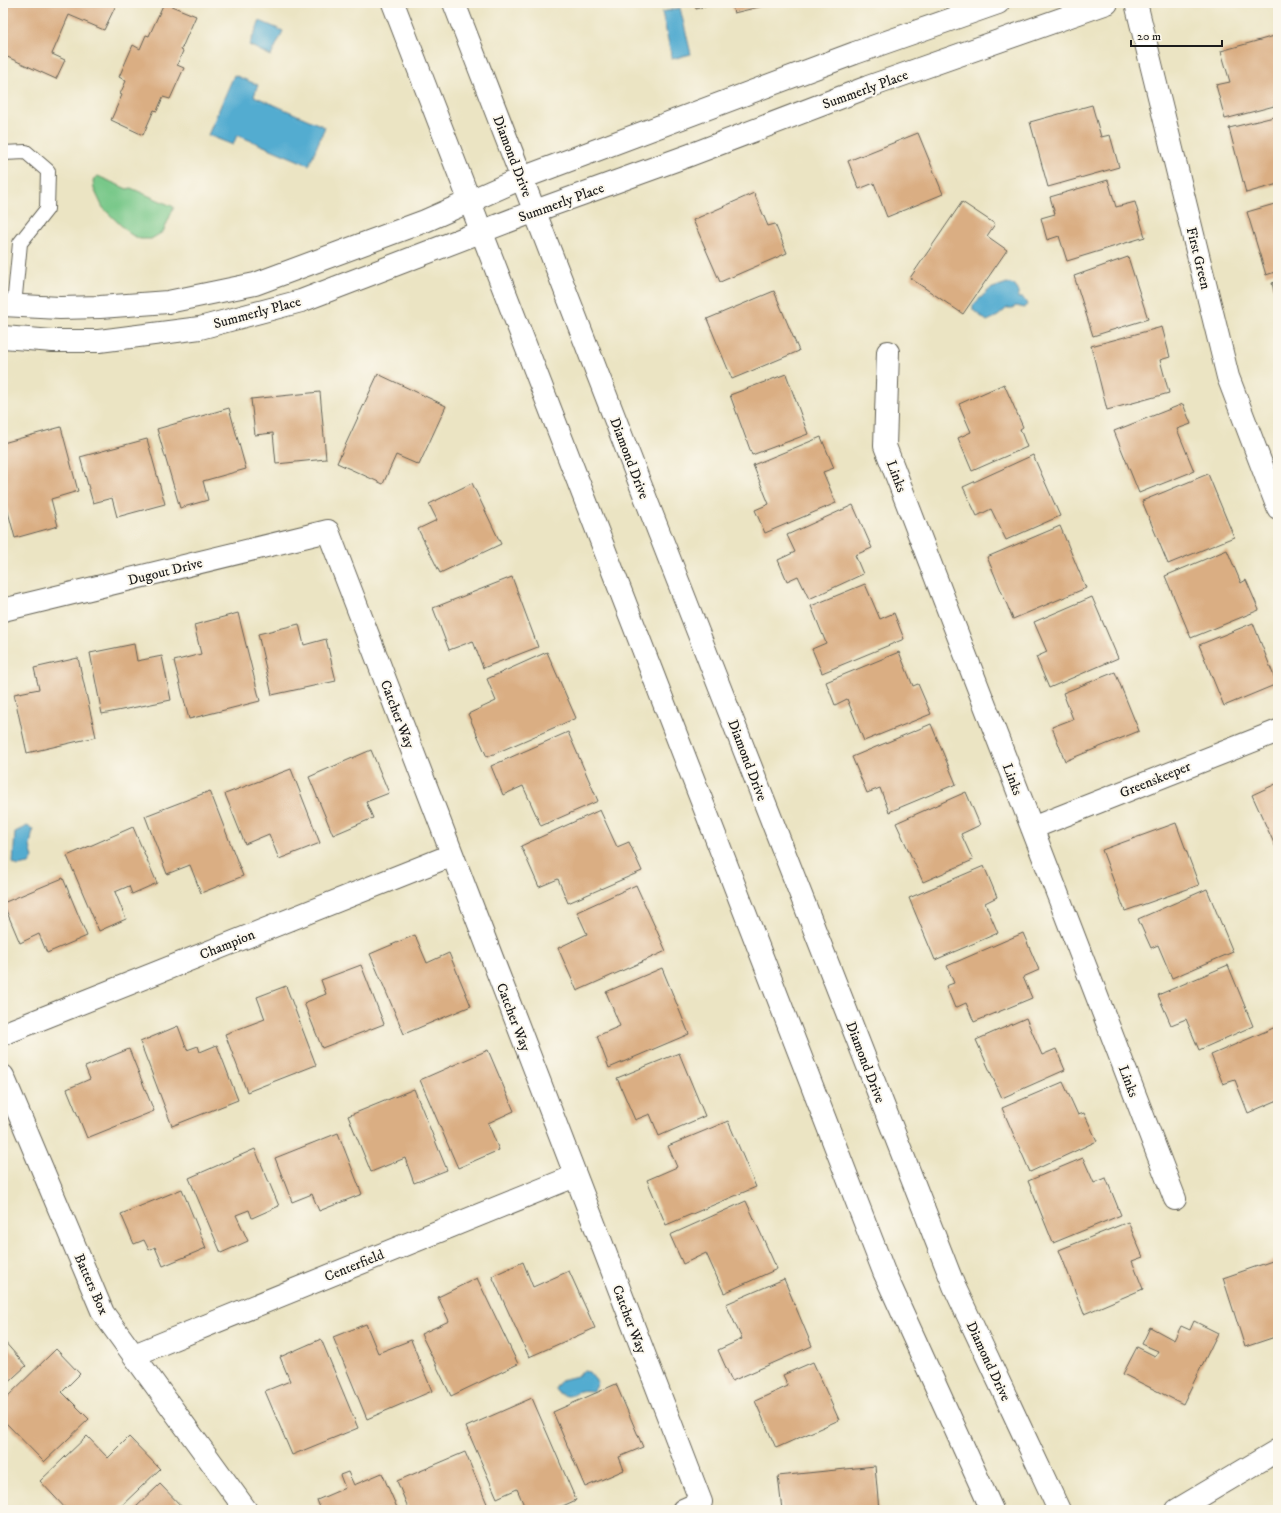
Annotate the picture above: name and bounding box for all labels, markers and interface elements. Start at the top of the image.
scale bar [1131,22,1222,48]
text: 20 m [1137,29,1161,44]
street label: Summerly Place [820,66,911,114]
street label: Diamond Drive [488,113,536,200]
street label: Summerly Place [516,179,607,227]
street label: First Green [1182,225,1215,292]
street label: Summerly Place [212,293,303,333]
street label: Diamond Drive [605,415,653,502]
street label: Links [882,458,910,495]
street label: Dugout Drive [126,554,205,590]
street label: Catcher Way [376,678,418,751]
street label: Diamond Drive [723,717,771,804]
street label: Greenskeeper [1117,757,1194,802]
street label: Links [998,761,1026,798]
street label: Champion [197,925,258,964]
street label: Catcher Way [492,981,534,1054]
street label: Diamond Drive [841,1019,889,1106]
street label: Links [1114,1063,1142,1100]
street label: Centerfield [322,1246,387,1286]
street label: Batters Box [70,1251,113,1318]
street label: Catcher Way [608,1283,650,1356]
street label: Diamond Drive [962,1319,1014,1404]

